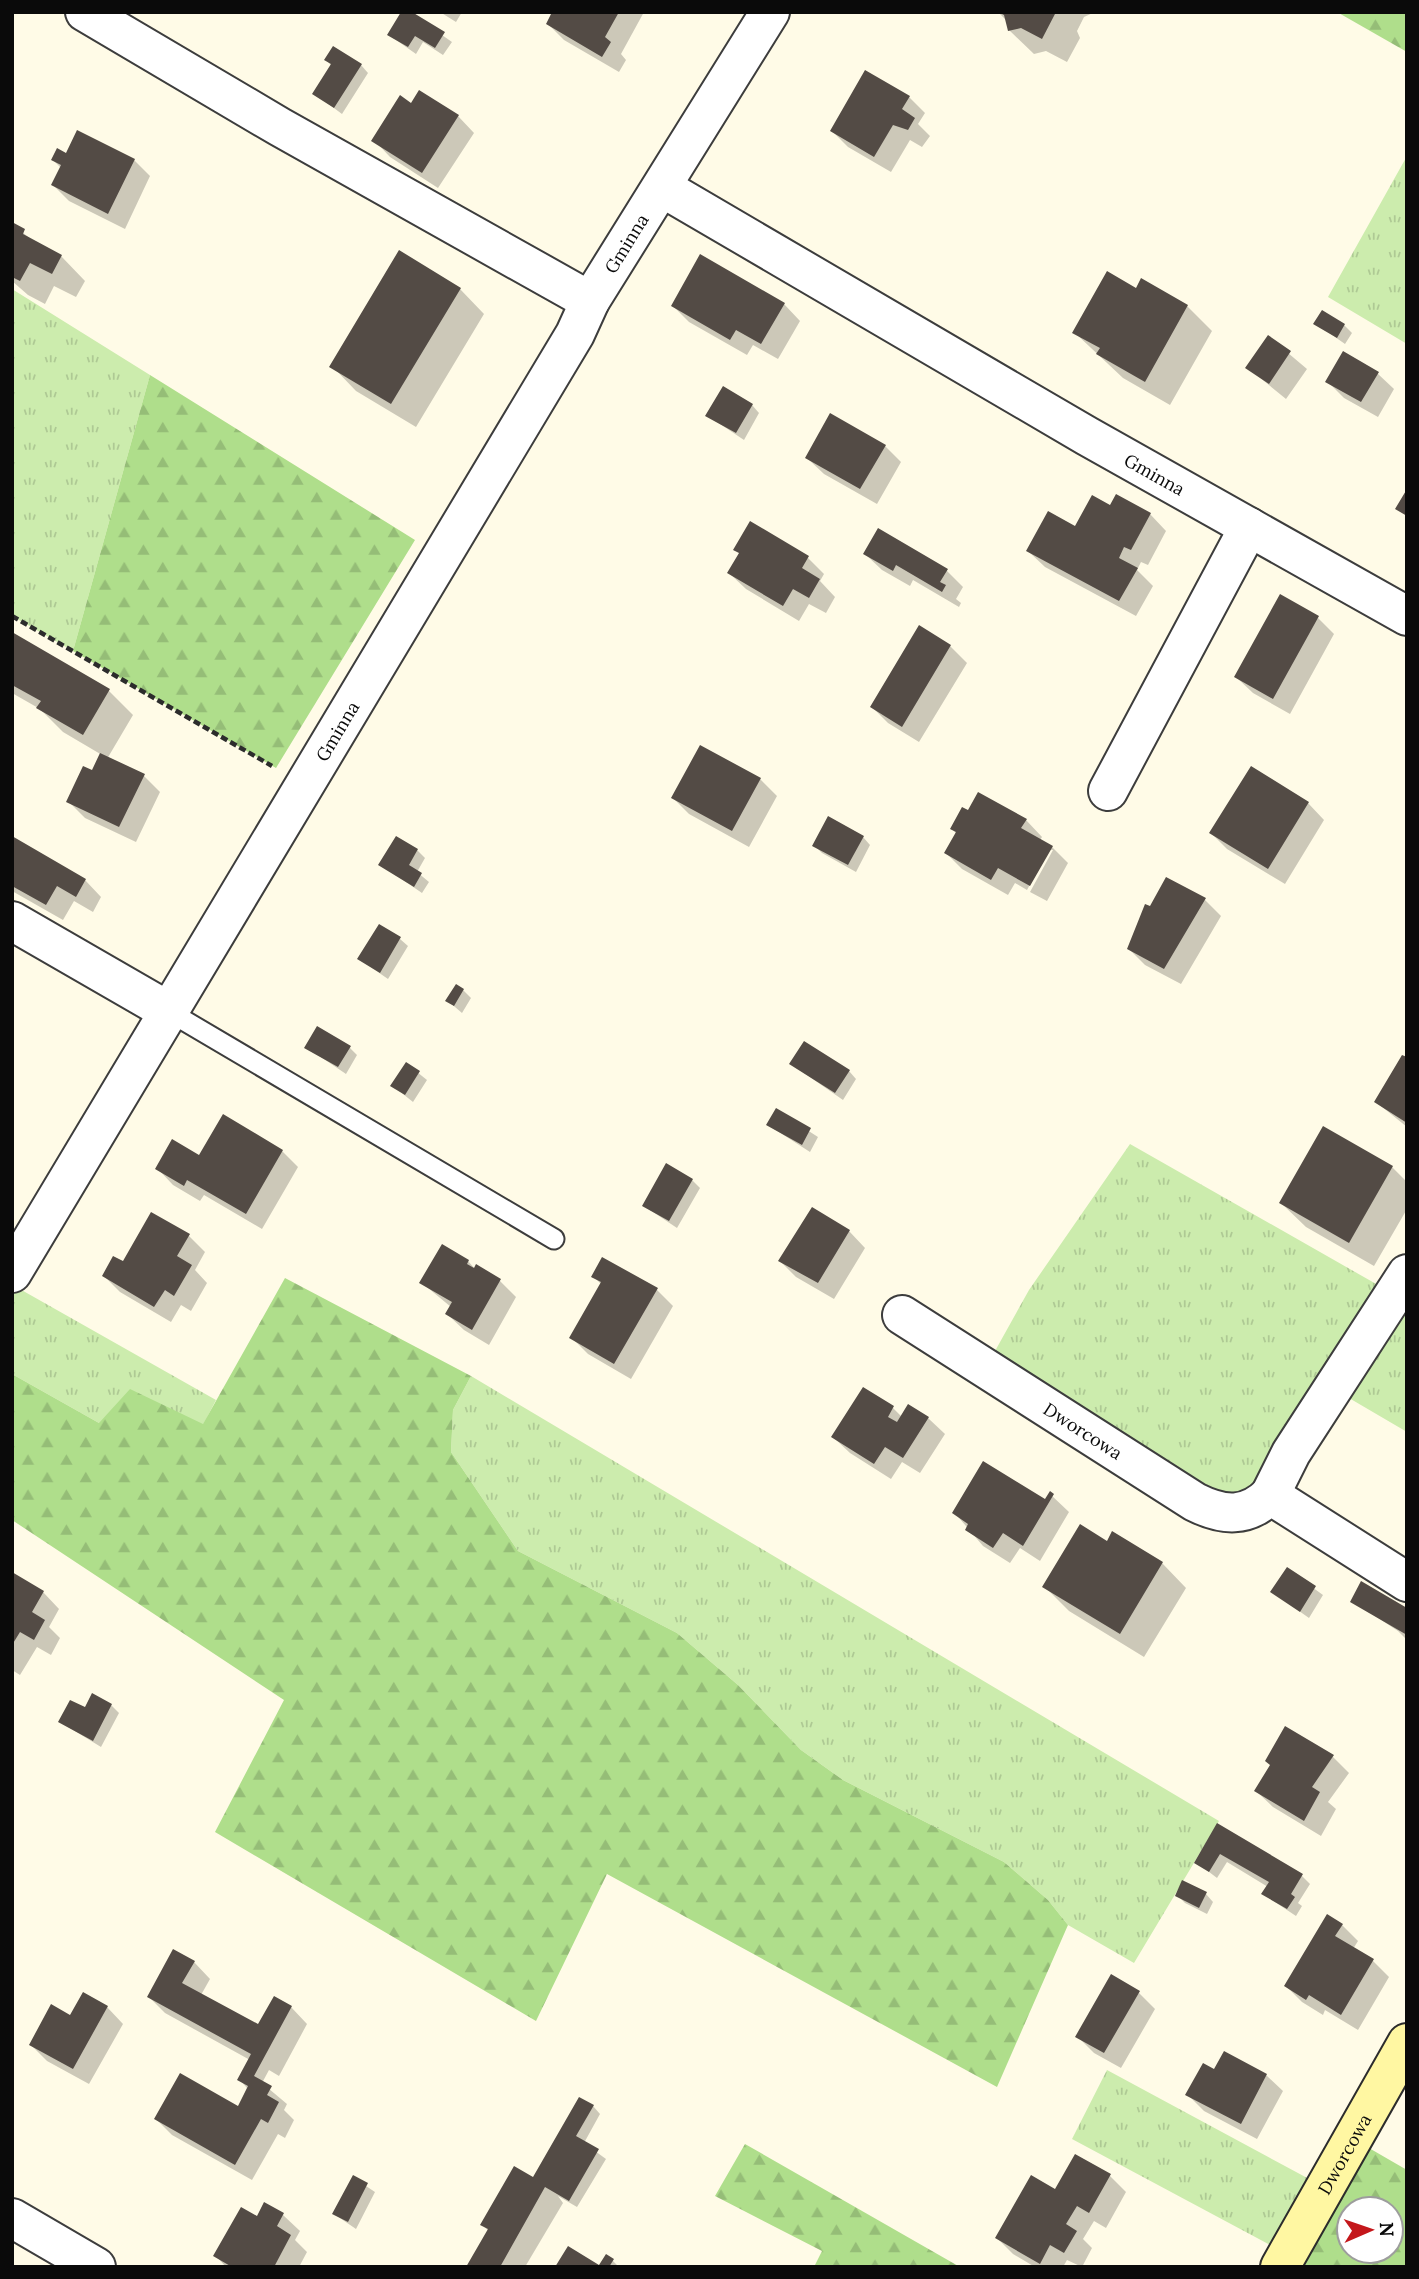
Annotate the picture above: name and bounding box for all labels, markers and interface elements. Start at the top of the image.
street label: Gminna [599,209,653,277]
street label: Gminna [1120,448,1189,500]
street label: Gminna [310,697,364,765]
street label: Dworcowa [1039,1397,1127,1464]
street label: Dworcowa [1312,2109,1376,2198]
north arrow [1335,2195,1405,2265]
text: N [1375,2222,1399,2237]

